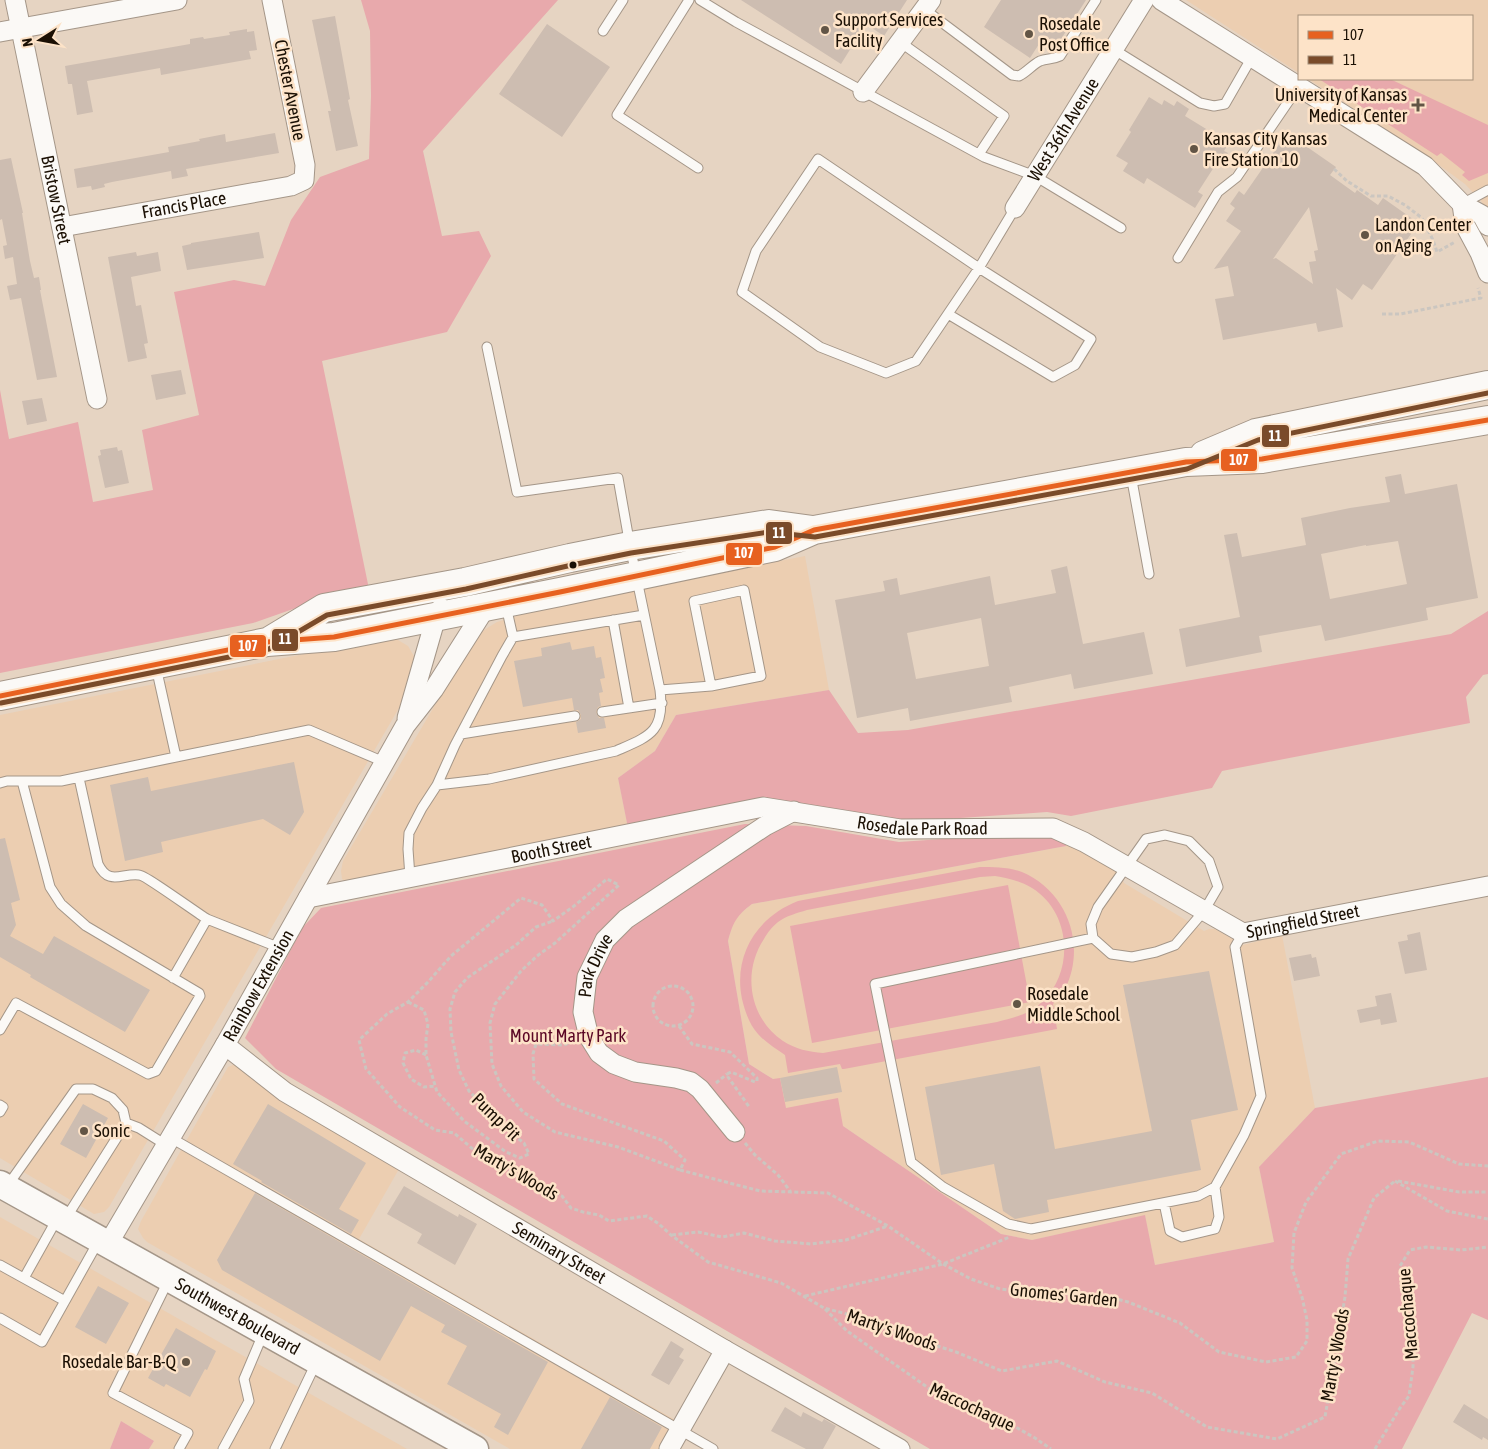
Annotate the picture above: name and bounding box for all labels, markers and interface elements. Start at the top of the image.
place label: Support Services Facility [835,9,943,51]
place label: Rosedale Post Office [1039,13,1109,55]
north arrow [15,15,65,65]
legend [1298,15,1473,80]
marker: Support Services Facility [819,24,831,36]
text: 107 [1343,26,1364,43]
marker: Rosedale Post Office [1023,28,1035,40]
text: N [19,37,36,48]
street label: Chester Avenue [270,38,311,142]
text: 11 [1343,51,1357,68]
street label: West 36th Avenue [1023,74,1103,185]
place label: University of Kansas Medical Center [1275,84,1408,126]
marker: University of Kansas Medical Center [1411,98,1425,112]
place label: Kansas City Kansas Fire Station 10 [1204,128,1327,170]
marker: Kansas City Kansas Fire Station 10 [1188,143,1200,155]
street label: Bristow Street [37,153,76,246]
street label: Francis Place [140,187,228,223]
place label: Landon Center on Aging [1375,214,1471,256]
marker: Landon Center on Aging [1359,229,1371,241]
line badge: 11 [1261,424,1290,448]
text: 11 [1268,428,1282,444]
line badge: 107 [1220,448,1258,472]
text: 107 [1229,452,1249,468]
line badge: 11 [765,521,793,545]
text: 11 [772,525,786,541]
line badge: 107 [725,542,763,566]
text: 107 [734,545,754,561]
unlabelled marker [568,560,578,570]
line badge: 11 [271,628,299,652]
text: 11 [278,631,292,647]
line badge: 107 [229,634,267,658]
text: 107 [238,638,258,654]
street label: Rosedale Park Road [856,811,988,839]
street label: Booth Street [509,831,593,867]
street label: Springfield Street [1245,900,1361,942]
street label: Rainbow Extension [218,926,298,1045]
street label: Park Drive [574,928,616,998]
place label: Rosedale Middle School [1027,983,1120,1025]
marker: Rosedale Middle School [1011,998,1023,1010]
park label: Mount Marty Park [510,1025,626,1046]
street label: Pump Pit [468,1089,525,1145]
place label: Sonic [94,1120,130,1141]
marker: Sonic [78,1125,90,1137]
street label: Marty's Woods [470,1139,562,1204]
street label: Seminary Street [509,1217,610,1288]
street label: Maccochaque [1393,1268,1422,1360]
street label: Southwest Boulevard [172,1273,304,1359]
street label: Gnomes' Garden [1009,1278,1119,1311]
street label: Marty's Woods [844,1304,940,1355]
street label: Marty's Woods [1316,1307,1353,1403]
place label: Rosedale Bar-B-Q [62,1351,176,1372]
marker: Rosedale Bar-B-Q [180,1356,192,1368]
street label: Maccochaque [926,1378,1018,1435]

